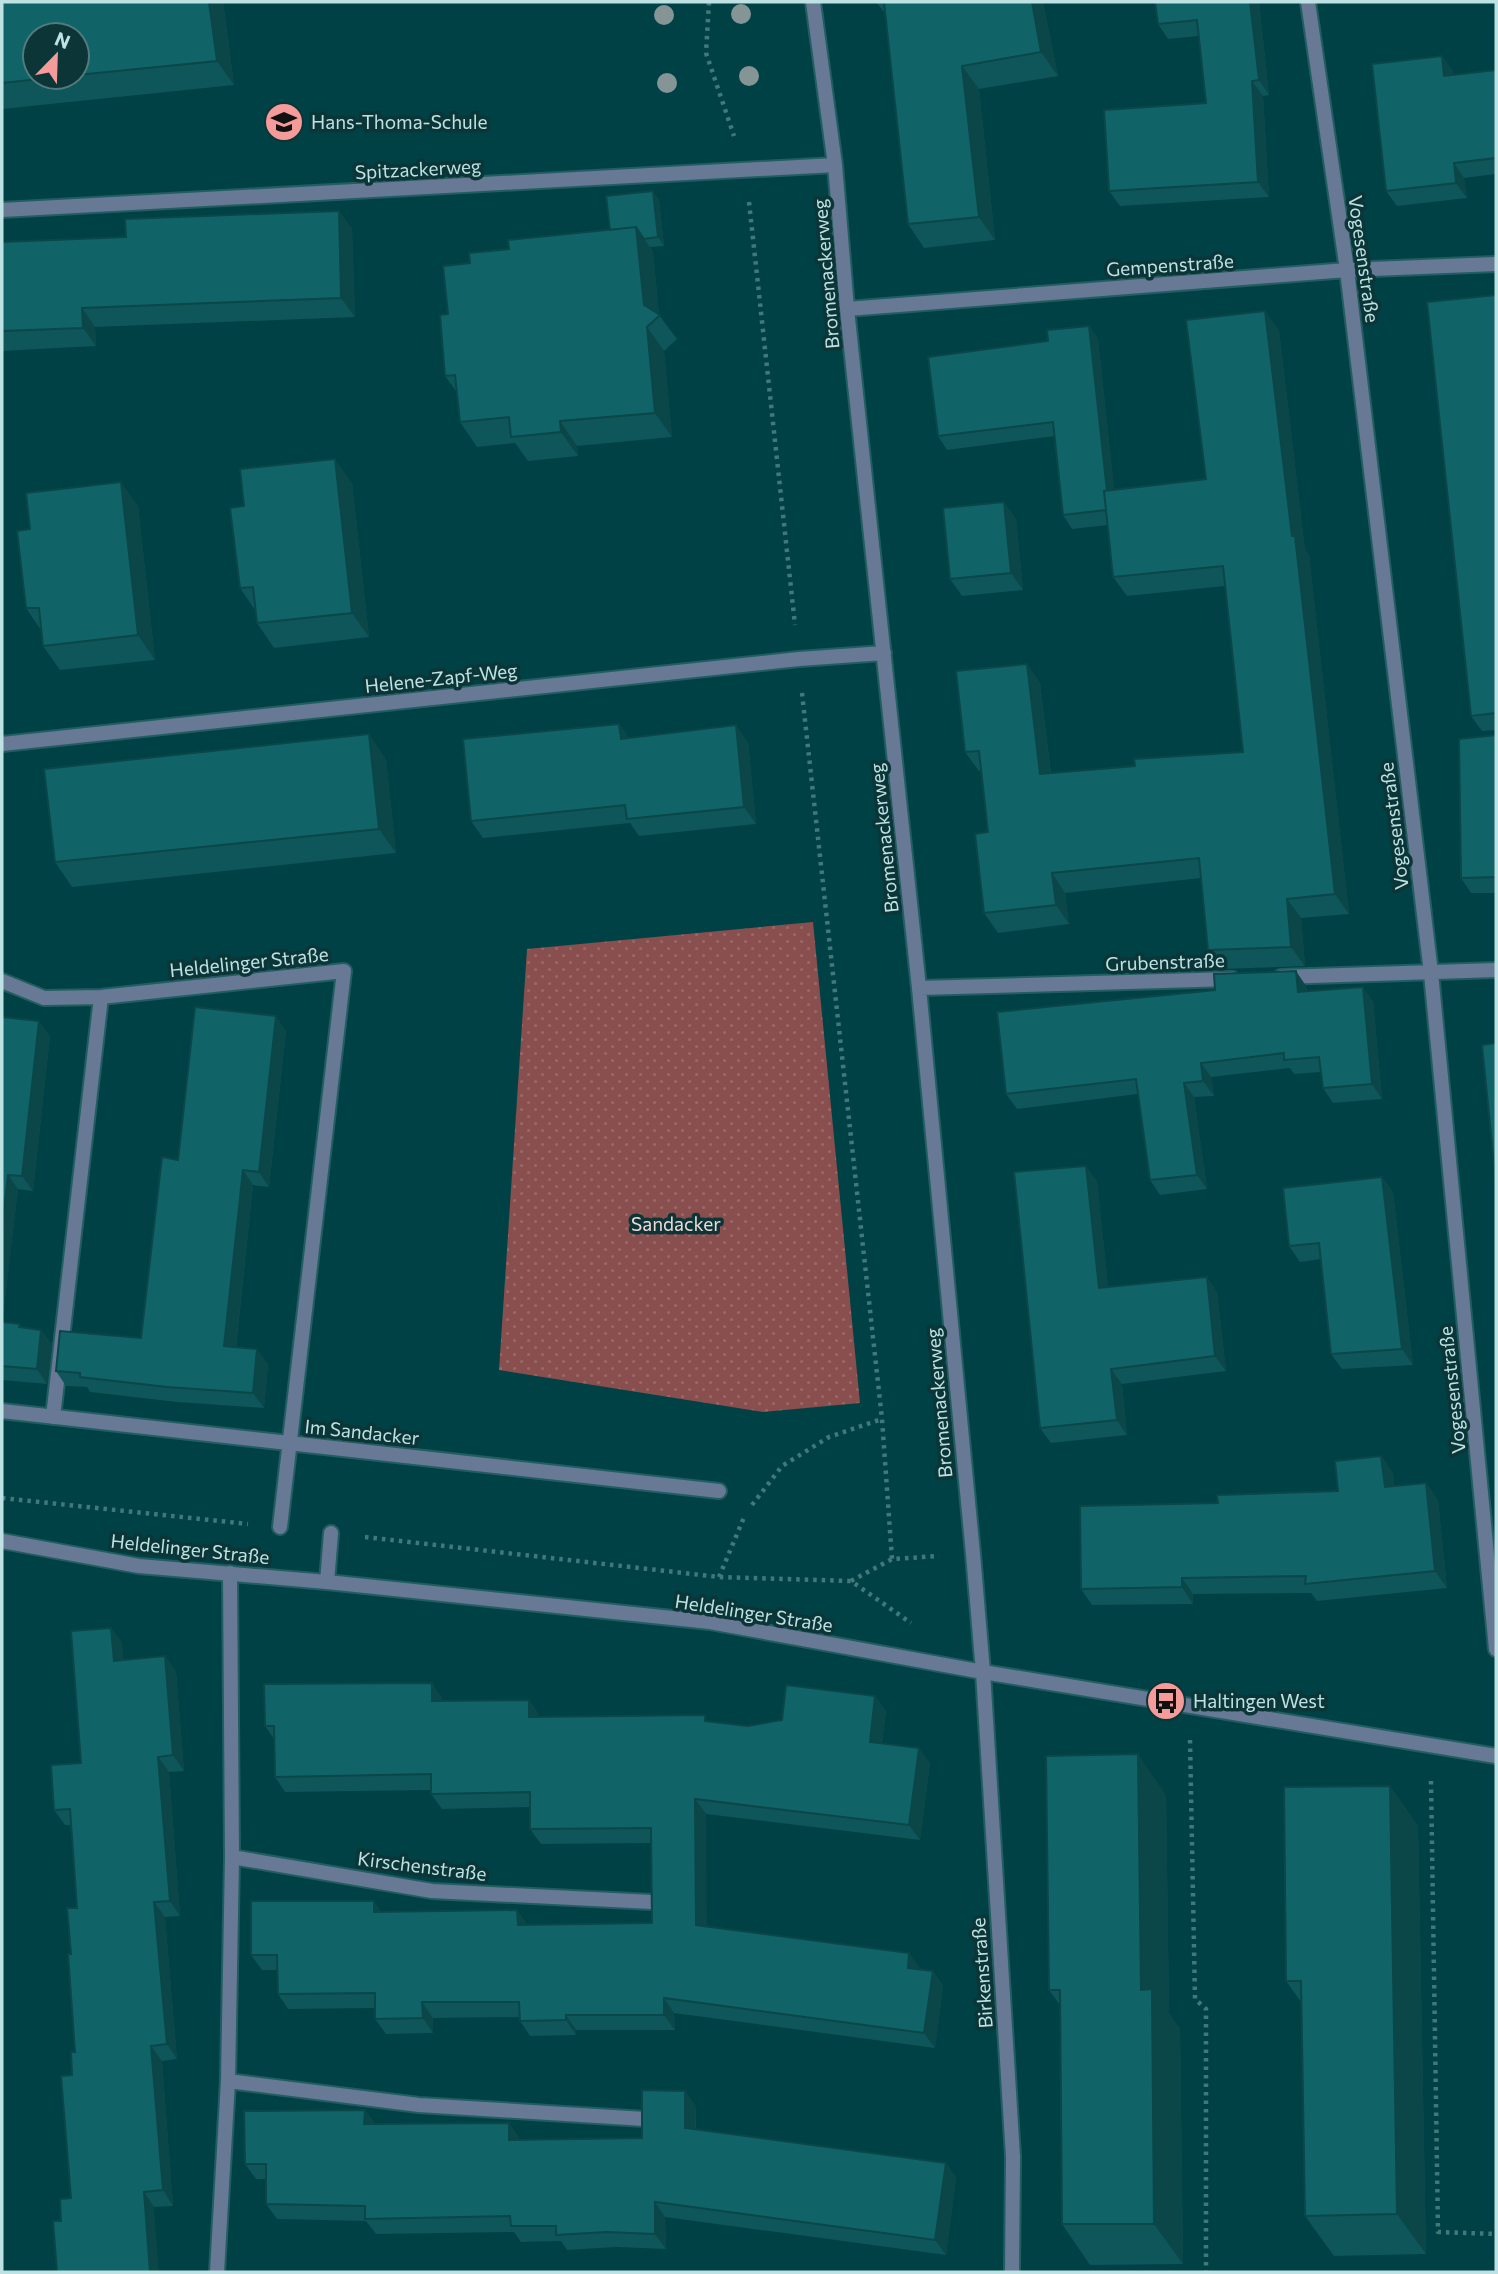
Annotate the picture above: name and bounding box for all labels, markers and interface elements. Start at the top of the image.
north arrow [21,21,91,91]
text: N [52,27,74,53]
school or university icon: Hans-Thoma-Schule [263,101,305,143]
place label: Hans-Thoma-Schule [311,110,488,133]
street label: Spitzackerweg [354,154,482,183]
street label: Vogesenstraße [1344,194,1385,324]
street label: Bromenackerweg [807,198,844,350]
street label: Gempenstraße [1105,249,1235,280]
street label: Helene-Zapf-Weg [363,658,518,697]
street label: Vogesenstraße [1374,761,1413,891]
street label: Bromenackerweg [864,762,903,914]
street label: Heldelinger Straße [168,942,330,981]
street label: Grubenstraße [1105,948,1225,975]
park label: Sandacker [631,1212,721,1235]
street label: Vogesenstraße [1433,1325,1470,1455]
street label: Bromenackerweg [920,1327,957,1479]
street label: Im Sandacker [304,1414,421,1449]
street label: Heldelinger Straße [109,1529,271,1568]
street label: Heldelinger Straße [673,1589,835,1636]
bus stop icon: Haltingen West [1145,1680,1187,1722]
place label: Haltingen West [1193,1689,1325,1712]
street label: Kirschenstraße [356,1846,488,1885]
street label: Birkenstraße [966,1917,997,2029]

